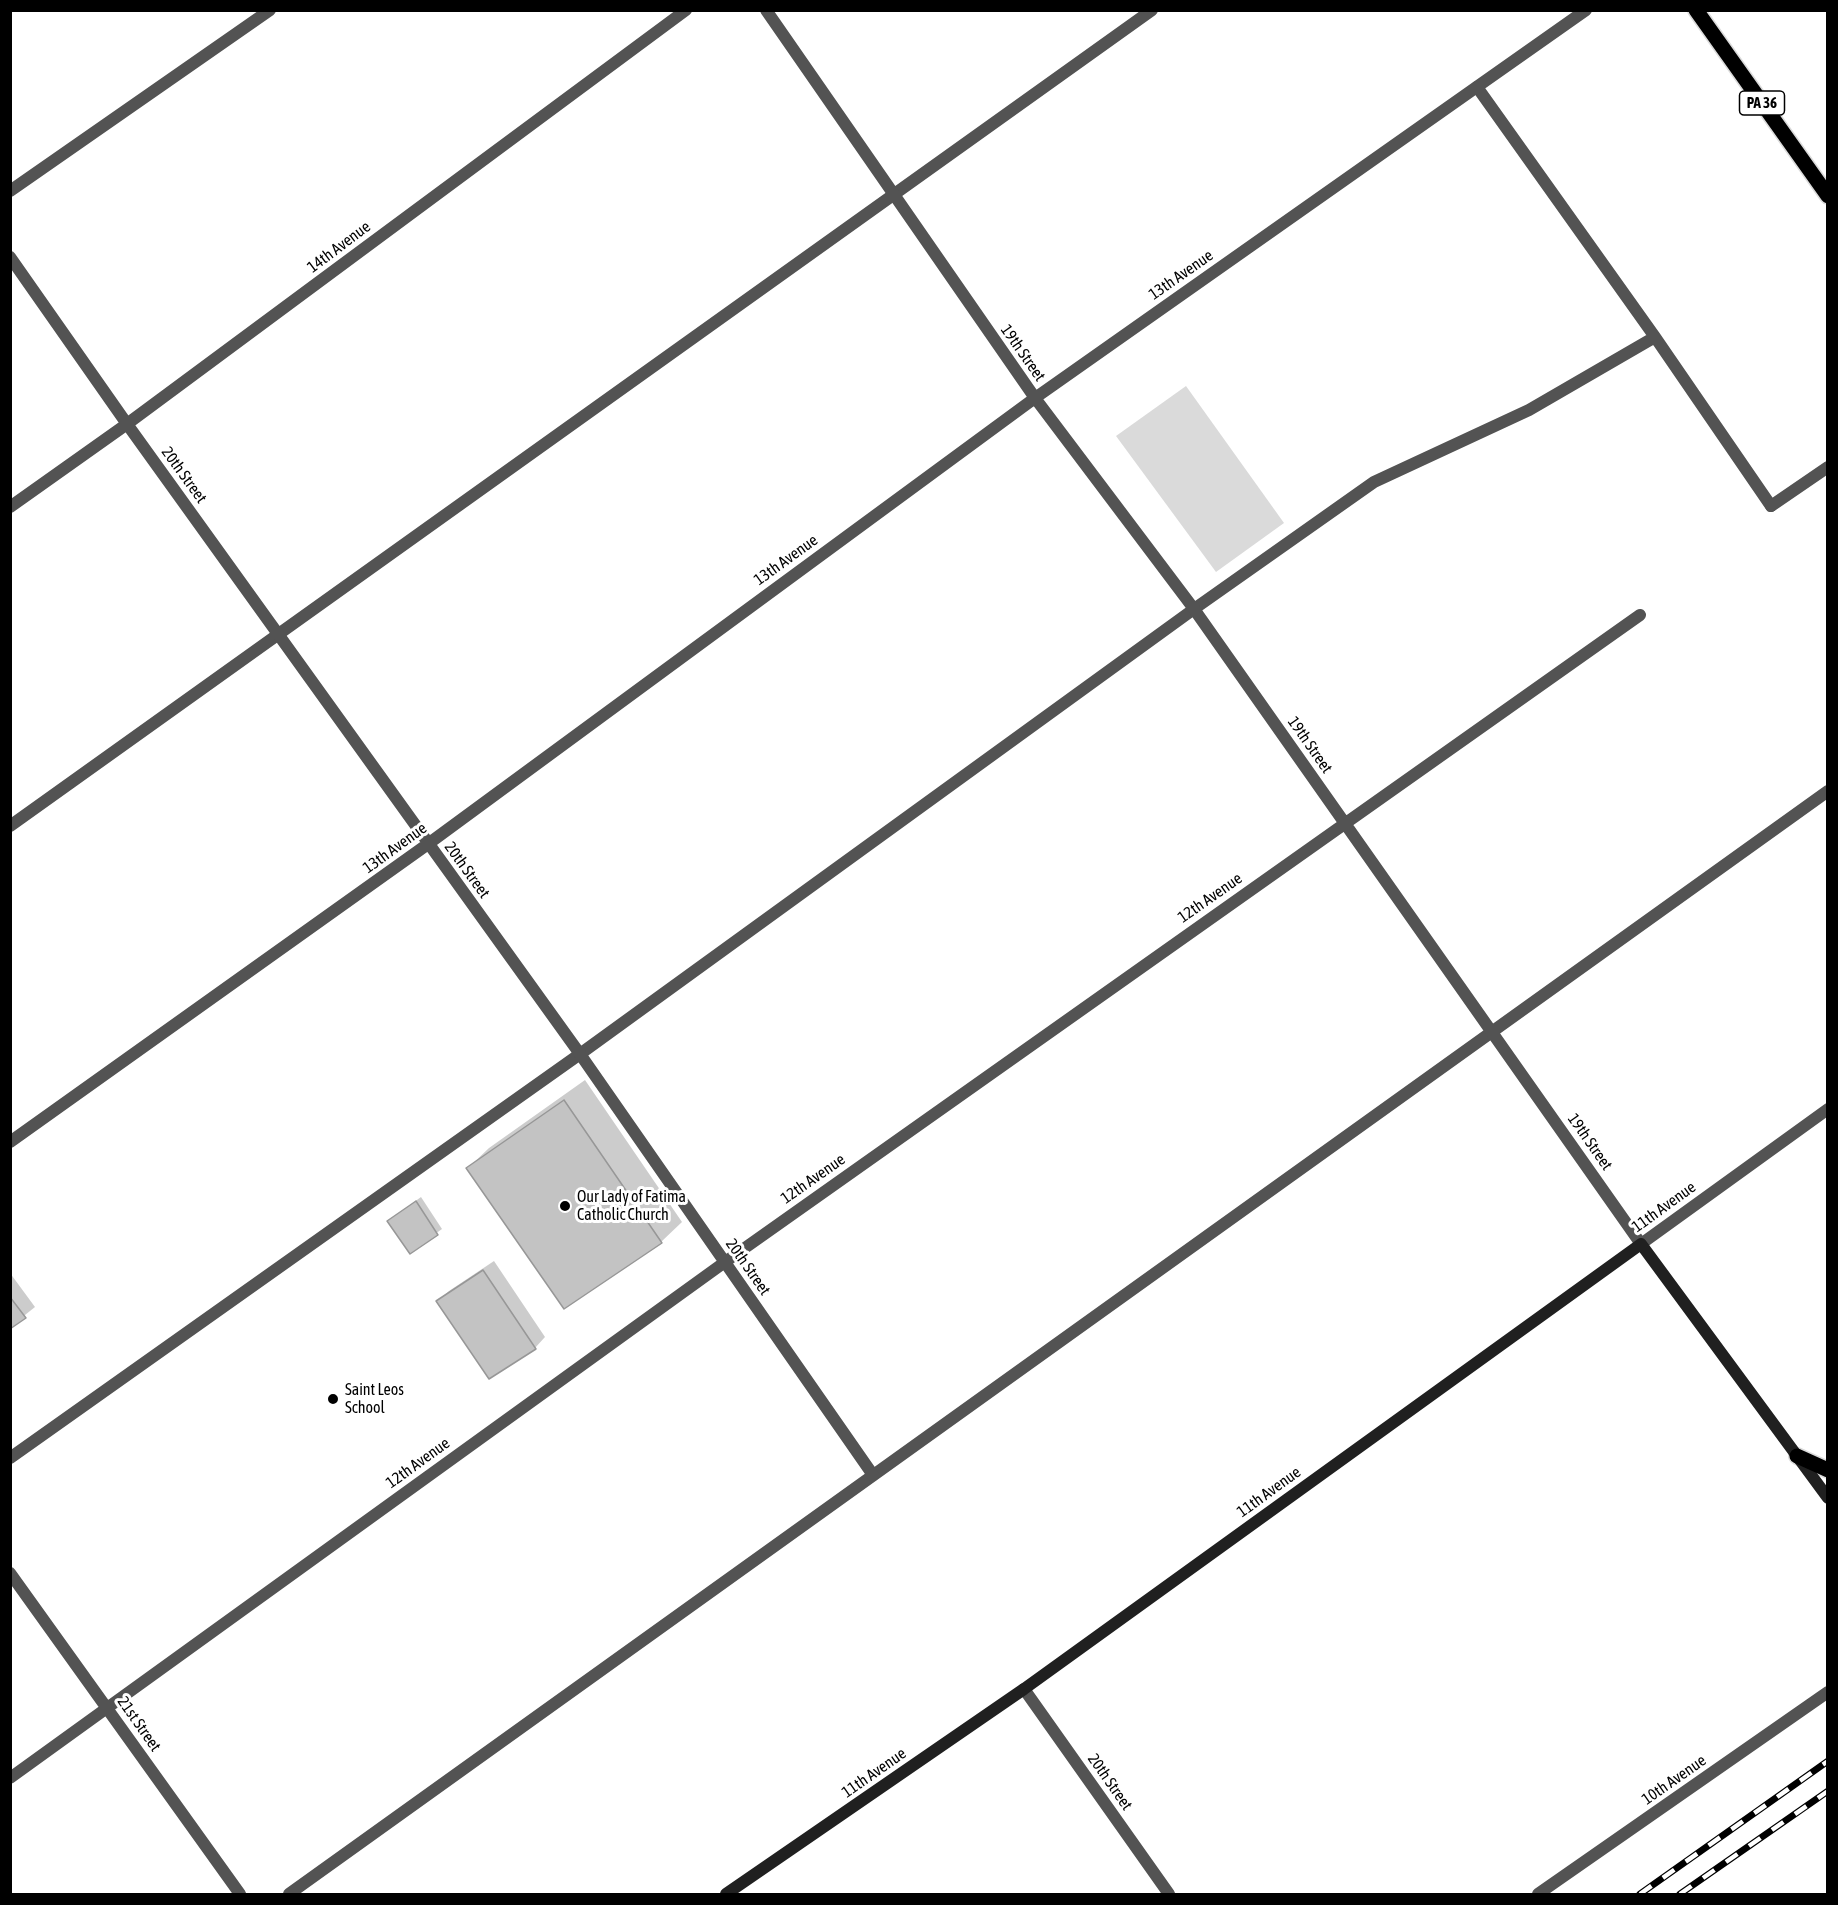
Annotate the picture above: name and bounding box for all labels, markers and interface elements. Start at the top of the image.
road number: PA 36 [1740,91,1784,115]
street label: 14th Avenue [304,217,374,277]
street label: 13th Avenue [1145,246,1217,304]
street label: 19th Street [997,321,1049,385]
street label: 20th Street [157,443,211,507]
street label: 13th Avenue [750,531,822,589]
street label: 19th Street [1284,713,1336,777]
street label: 13th Avenue [359,819,431,877]
street label: 20th Street [440,838,494,902]
street label: 12th Avenue [1174,869,1246,927]
street label: 19th Street [1564,1110,1616,1174]
street label: 12th Avenue [777,1150,849,1208]
street label: 11th Avenue [1628,1178,1700,1236]
place label: Our Lady of Fatima Catholic Church [577,1187,686,1225]
marker: Our Lady of Fatima Catholic Church [558,1199,572,1213]
street label: 20th Street [722,1235,774,1299]
place label: Saint Leos School [345,1380,404,1418]
marker: Saint Leos School [326,1392,340,1406]
street label: 12th Avenue [382,1434,454,1492]
street label: 11th Avenue [1233,1463,1305,1521]
street label: 21st Street [113,1693,165,1755]
street label: 11th Avenue [838,1744,910,1802]
street label: 20th Street [1084,1750,1136,1814]
street label: 10th Avenue [1638,1751,1710,1809]

